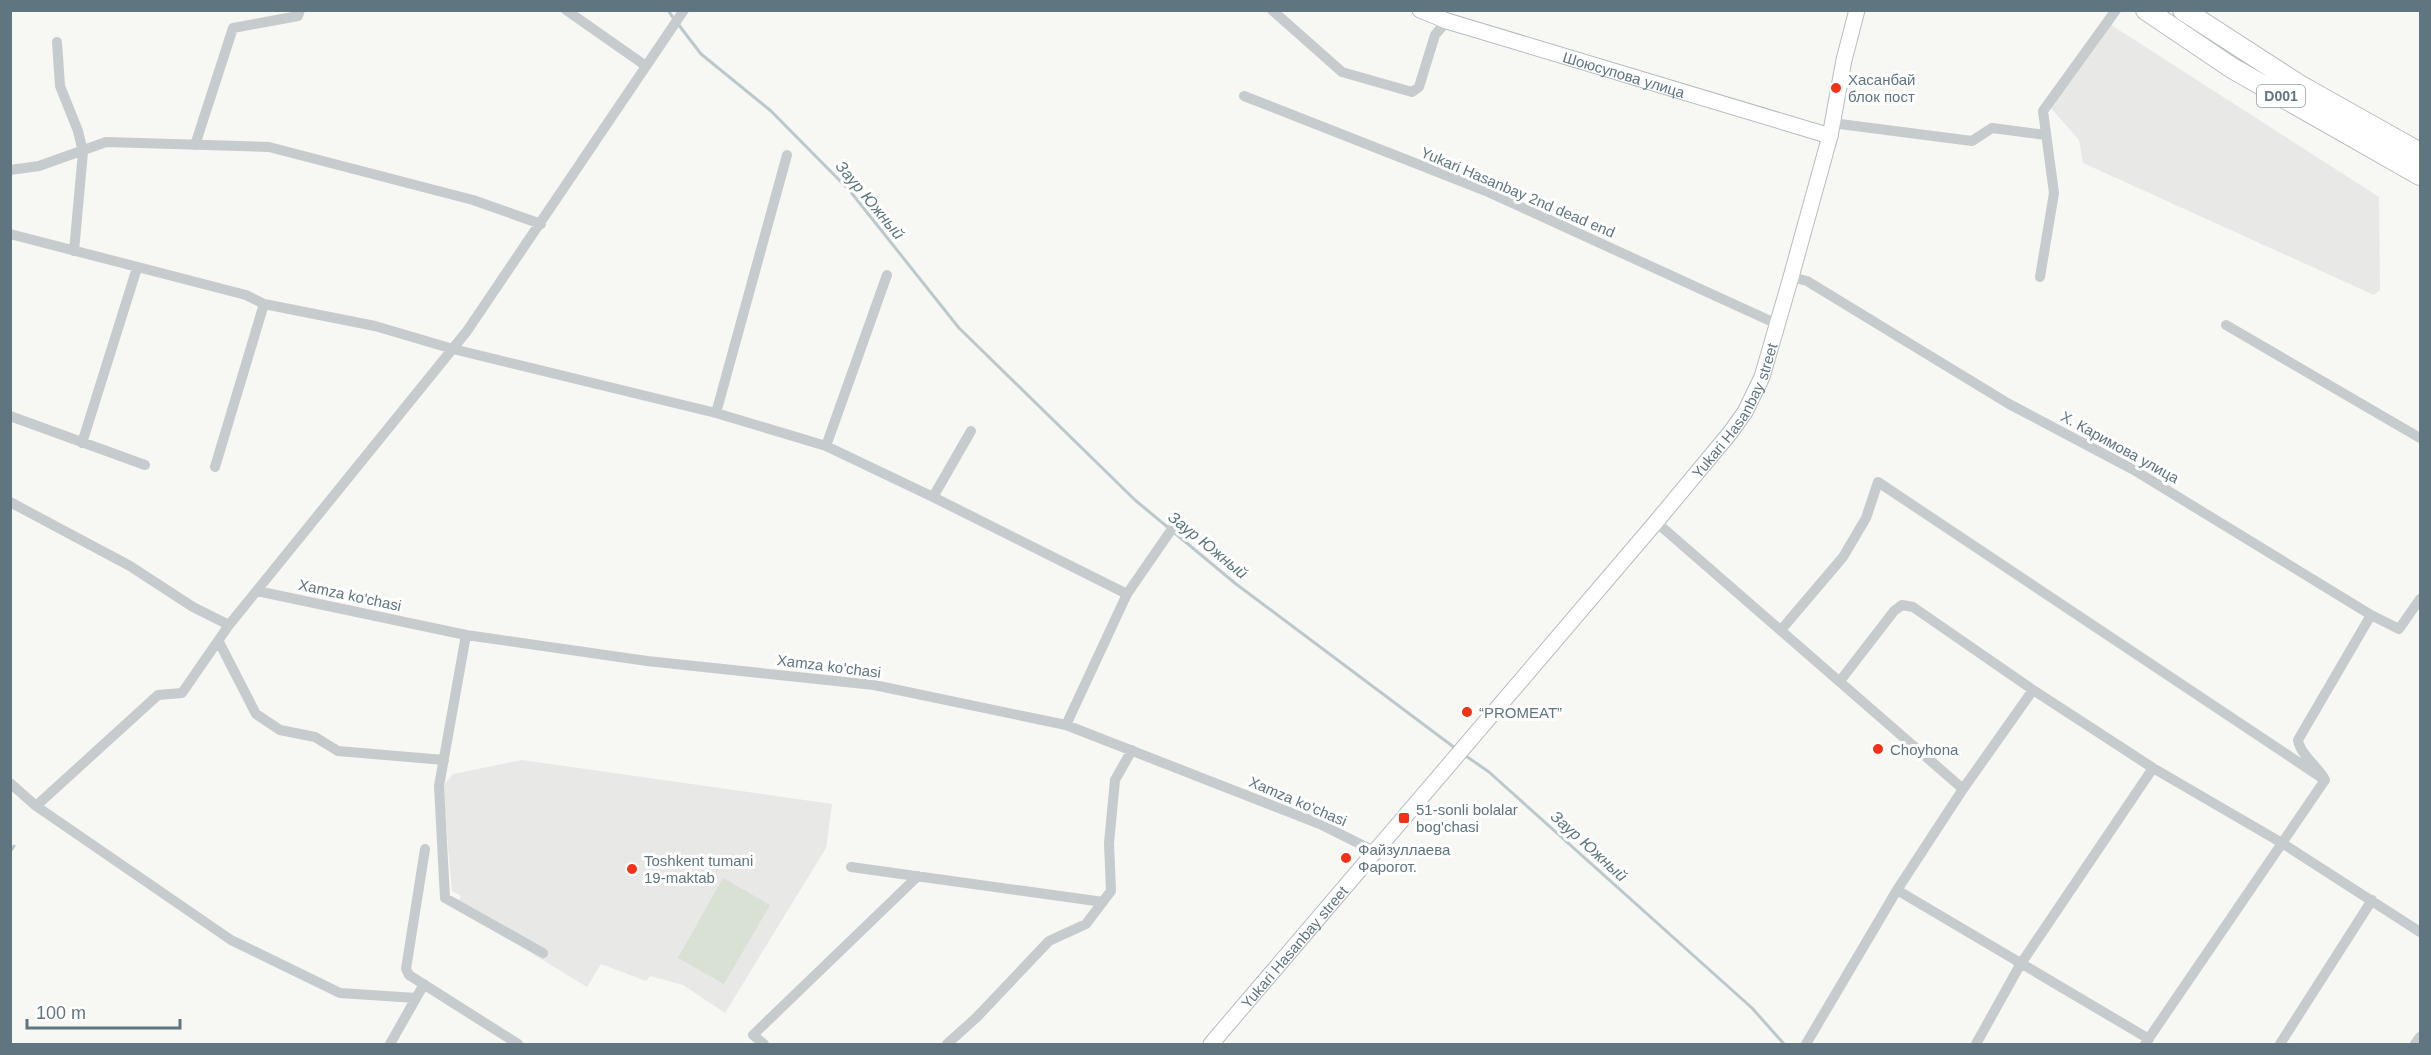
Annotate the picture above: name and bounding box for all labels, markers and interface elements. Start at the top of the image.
street label: Шоюсупова улица [1561,48,1688,101]
place label: Хасанбай блок пост [1848,71,1915,105]
marker: Хасанбай блок пост [1829,81,1843,95]
road number: D001 [2257,85,2305,107]
street label: Yukari Hasanbay 2nd dead end [1418,143,1618,241]
water label: Заур Южный [833,158,908,242]
street label: Yukari Hasanbay street [1688,340,1780,481]
street label: Х. Каримова улица [2058,407,2183,487]
water label: Заур Южный [1165,508,1251,582]
street label: Xamza ko'chasi [297,576,403,614]
street label: Xamza ko'chasi [776,651,882,681]
place label: “PROMEAT” [1479,704,1562,721]
marker: “PROMEAT” [1460,705,1474,719]
place label: Choyhona [1890,741,1959,758]
marker: Choyhona [1871,742,1885,756]
street label: Xamza ko'chasi [1247,773,1349,829]
place label: 51-sonli bolalar bog'chasi [1416,801,1518,835]
water label: Заур Южный [1548,807,1631,885]
marker: 51-sonli bolalar bog'chasi [1397,811,1411,825]
place label: Файзуллаева Фарогот. [1358,841,1451,875]
marker: Файзуллаева Фарогот. [1339,851,1353,865]
place label: Toshkent tumani 19-maktab [644,852,753,886]
marker: Toshkent tumani 19-maktab [625,862,639,876]
street label: Yukari Hasanbay street [1237,881,1351,1011]
scale bar [27,992,180,1030]
text: 100 m [36,1003,86,1023]

